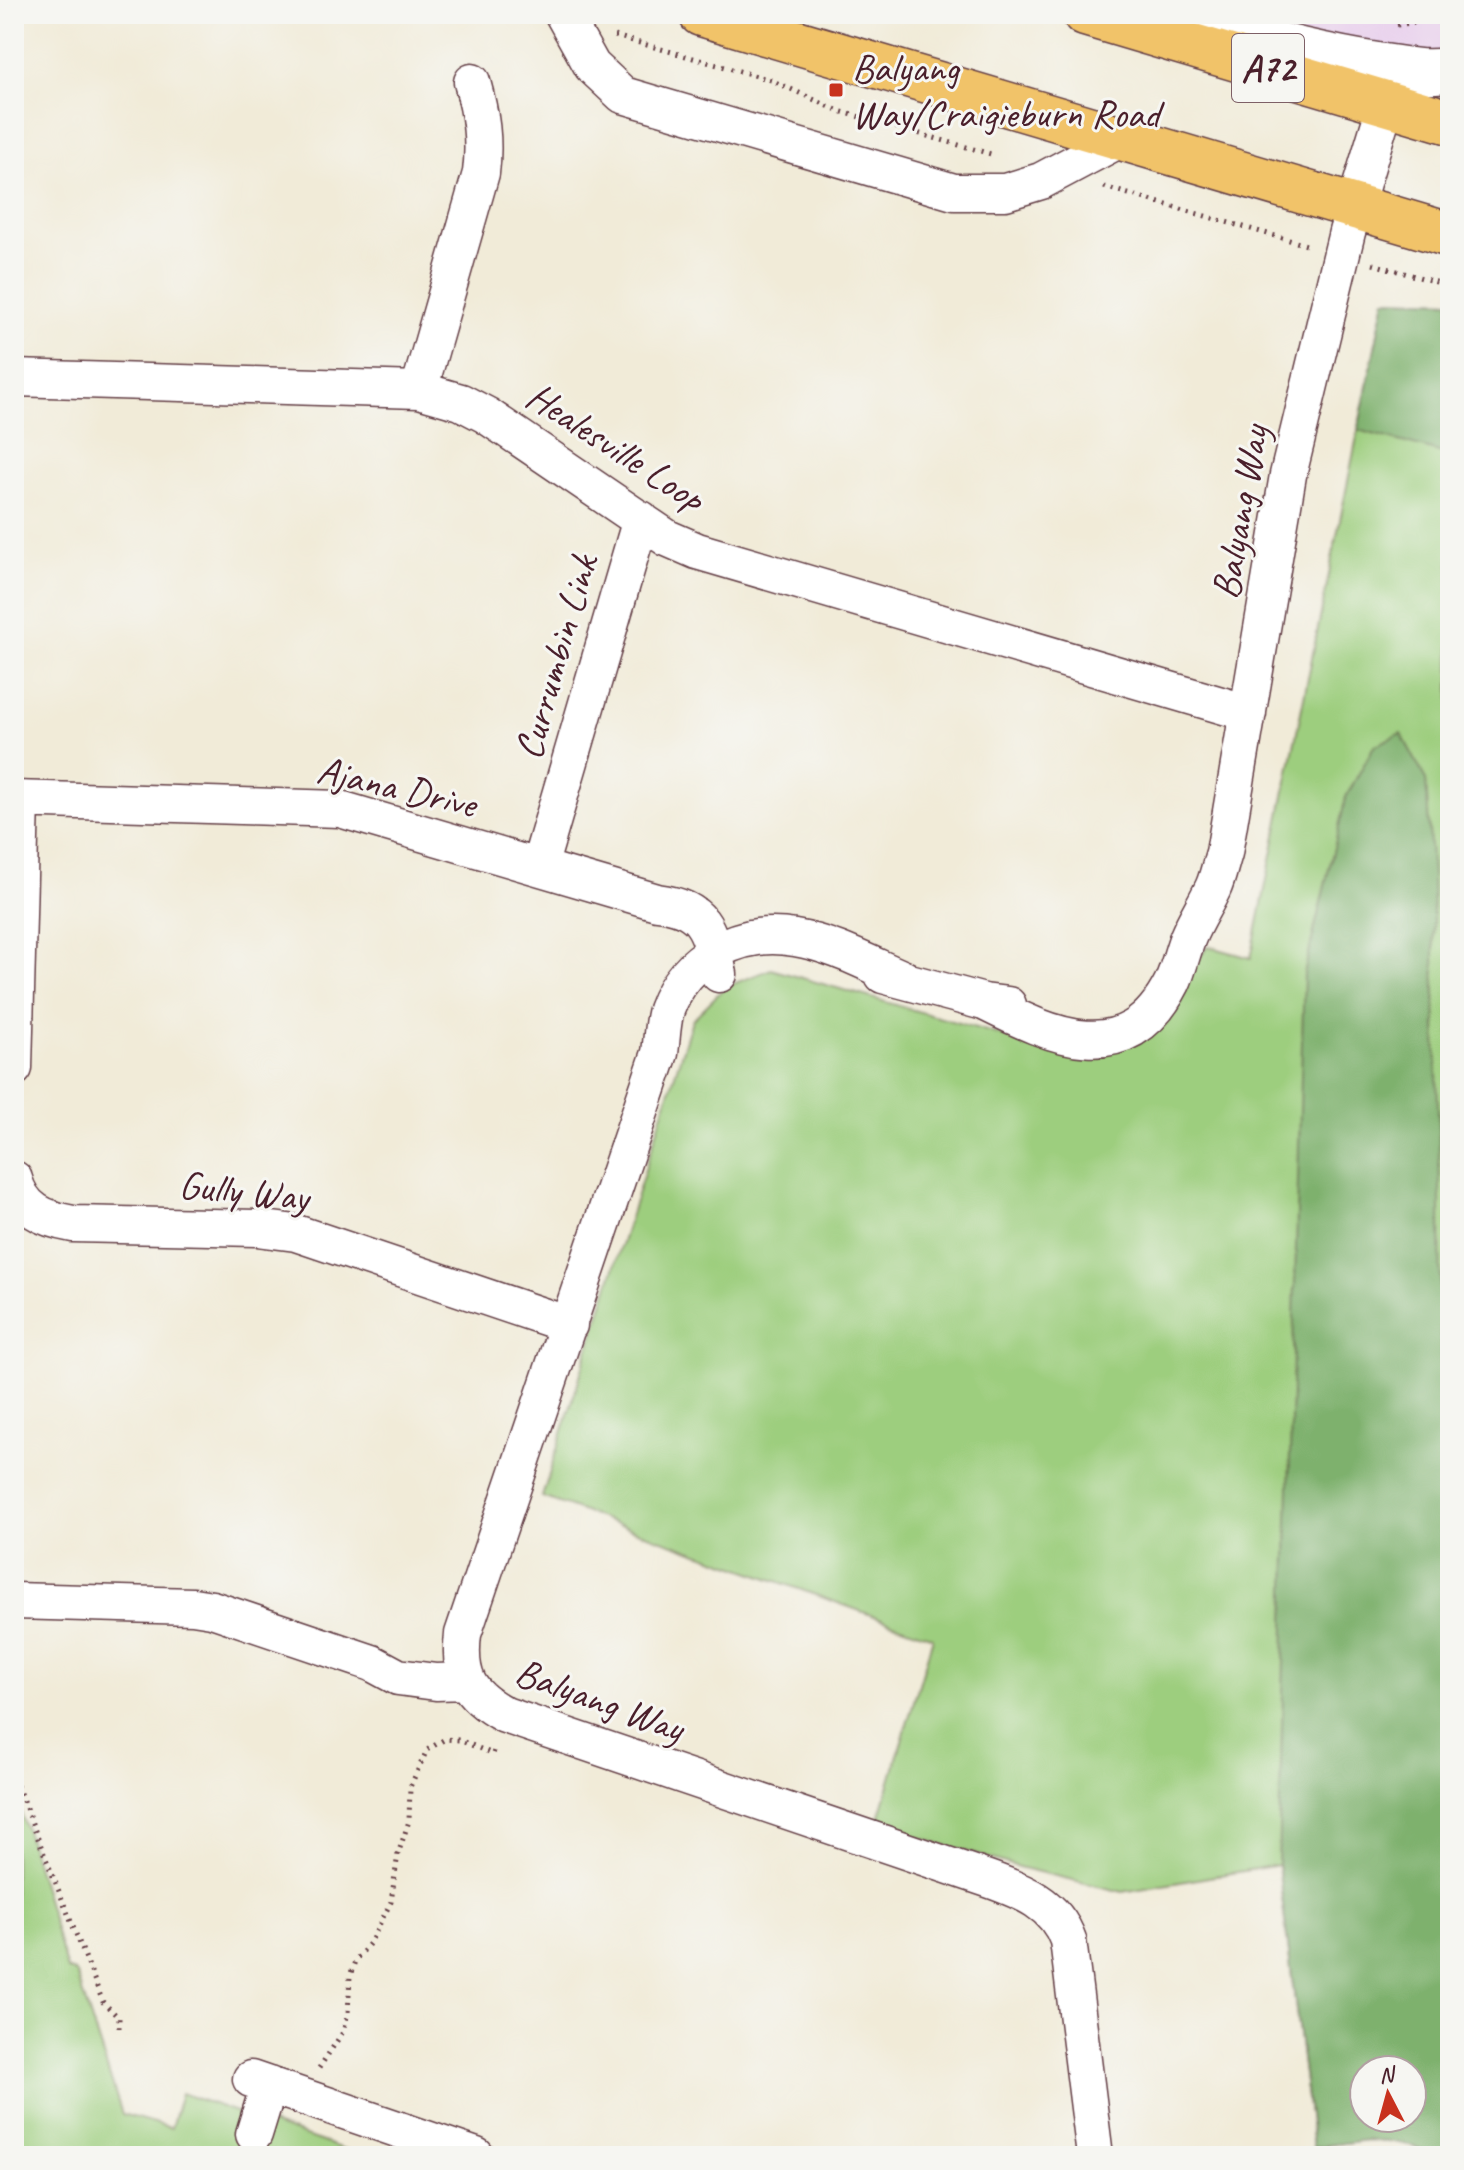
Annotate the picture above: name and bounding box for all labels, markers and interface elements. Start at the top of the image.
road number: A72 [1232,34,1304,102]
place label: Balyang Way/Craigieburn Road [852,43,1165,139]
marker: Balyang Way/Craigieburn Road [827,81,845,99]
street label: Healesville Loop [517,371,716,524]
street label: Balyang Way [1200,419,1280,603]
street label: Currumbin Link [503,546,610,765]
street label: Ajana Drive [313,744,484,830]
street label: Gully Way [177,1159,314,1223]
street label: Balyang Way [509,1646,693,1754]
north arrow [1348,2054,1428,2134]
text: N [1378,2060,1398,2090]

